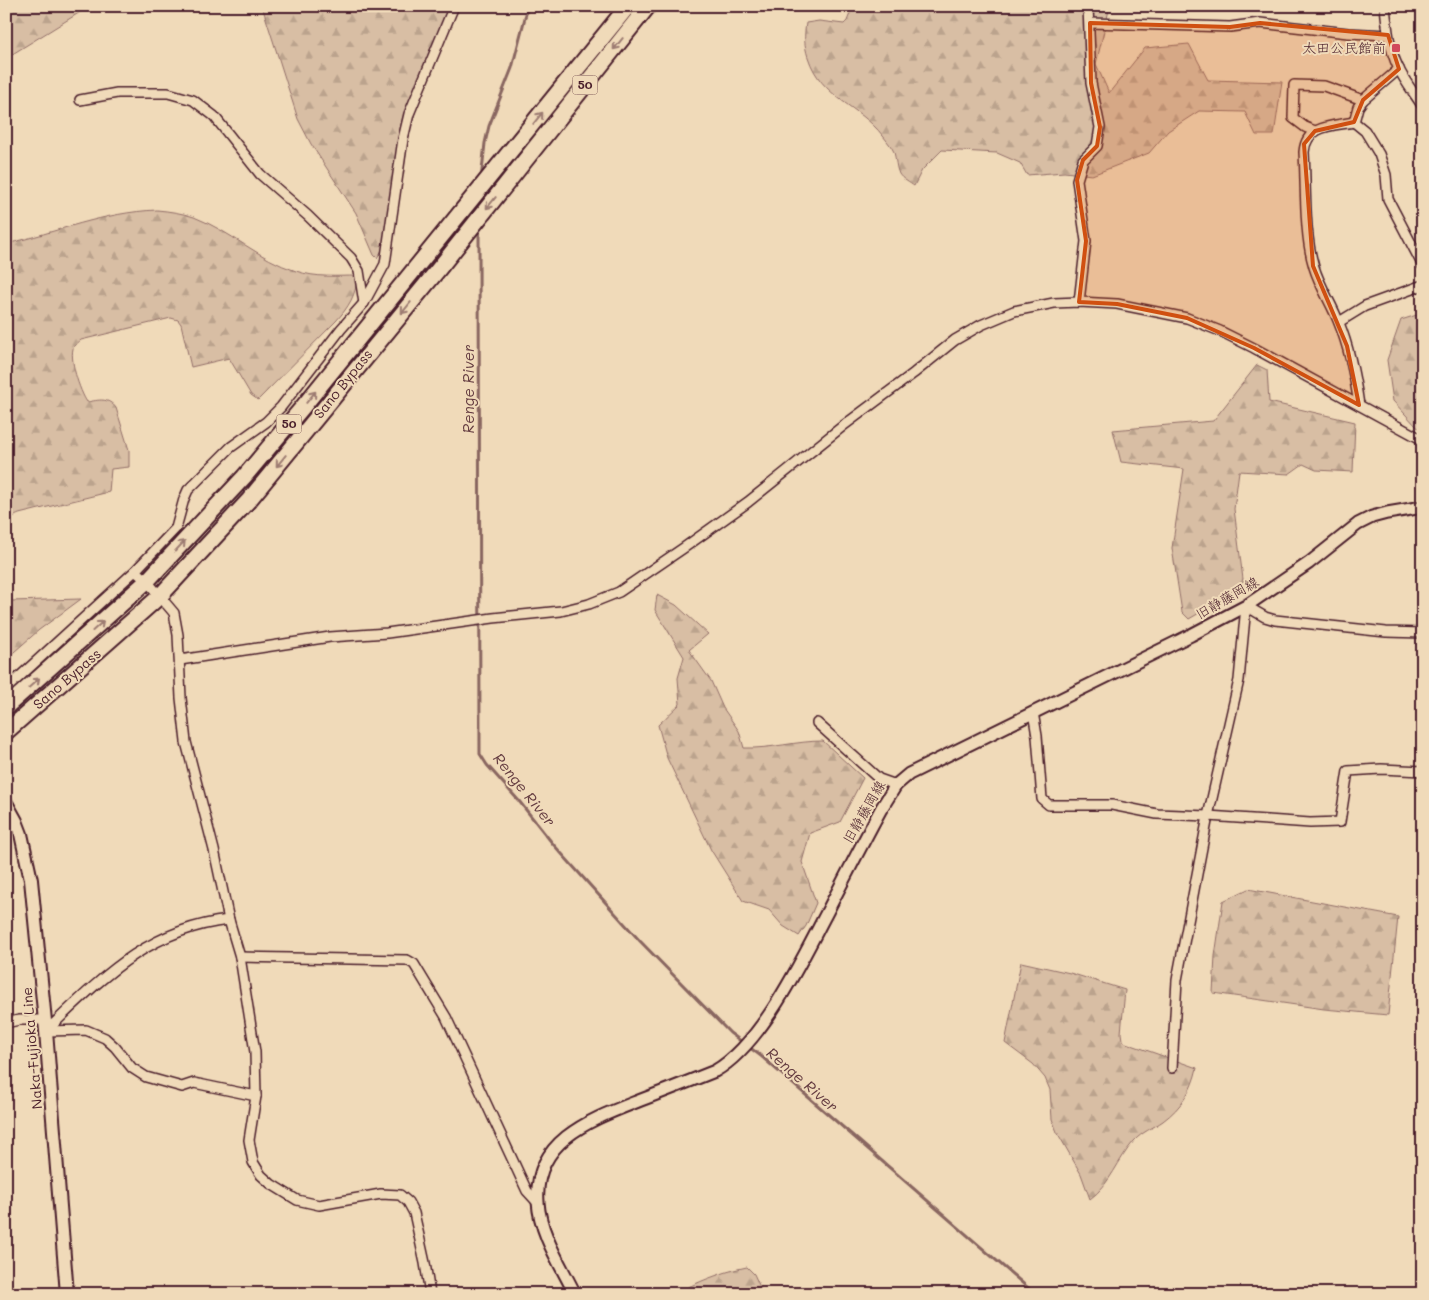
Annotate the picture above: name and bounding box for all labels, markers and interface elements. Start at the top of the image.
one-way arrow [612,38,623,51]
place label: 太田公民館前 [1302,38,1386,57]
marker: 太田公民館前 [1390,42,1402,54]
road number: 50 [572,76,598,94]
one-way arrow [533,112,544,125]
one-way arrow [486,196,497,209]
one-way arrow [400,302,412,315]
water label: Renge River [458,344,478,433]
street label: Sano Bypass [309,345,376,422]
one-way arrow [305,391,316,404]
road number: 50 [276,414,302,434]
one-way arrow [275,454,286,467]
one-way arrow [175,539,186,552]
street label: 旧静藤岡線 [1192,572,1262,623]
one-way arrow [91,620,104,632]
street label: Sano Bypass [29,644,105,713]
one-way arrow [27,677,40,689]
water label: Renge River [489,749,561,831]
street label: 旧静藤岡線 [838,777,889,847]
street label: Naka-Fujioka Line [17,986,46,1110]
water label: Renge River [763,1043,843,1116]

